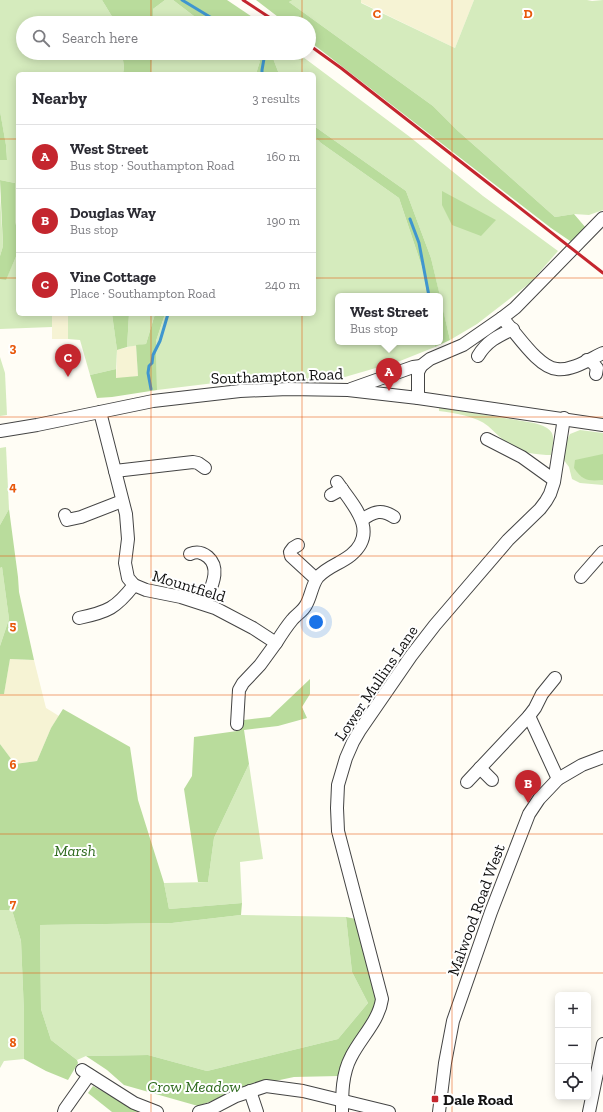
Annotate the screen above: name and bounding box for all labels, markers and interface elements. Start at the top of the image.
text: C [373,6,381,21]
text: D [523,6,533,21]
search box [16,16,316,60]
icon: search [30,27,52,49]
text: Search here [62,29,138,47]
text: Nearby [32,88,87,108]
text: 3 results [252,91,300,106]
text: West Street [70,140,148,158]
text: A [41,149,49,164]
text: 160 m [266,149,300,164]
text: Bus stop · Southampton Road [70,158,234,173]
text: Douglas Way [70,204,156,222]
text: B [41,213,49,228]
text: 190 m [266,213,300,228]
text: Bus stop [70,222,118,237]
text: Vine Cottage [70,268,156,286]
text: C [41,277,49,292]
text: 240 m [265,277,300,292]
text: Place · Southampton Road [70,286,216,301]
popup [335,293,443,345]
text: West Street [350,303,428,321]
text: Bus stop [350,321,398,336]
text: 3 [10,340,17,355]
pin: C [55,344,81,377]
pin: A [376,358,402,391]
street label: Southampton Road [211,364,344,388]
text: 4 [9,479,17,494]
street label: Mountfield [150,566,228,606]
your location [306,612,326,632]
text: 5 [10,618,17,633]
street label: Lower Mullins Lane [330,622,422,744]
text: 6 [10,757,17,772]
pin: B [515,770,541,803]
park label: Marsh [54,841,96,860]
street label: Malwood Road West [443,841,509,978]
text: 7 [10,896,17,911]
map controls [555,992,591,1100]
button: + [555,992,591,1028]
button: − [555,1028,591,1064]
text: 8 [9,1035,17,1050]
button: locate [555,1064,591,1100]
park label: Crow Meadow [147,1077,241,1096]
place label: Dale Road [443,1090,513,1109]
marker: Dale Road [430,1094,440,1104]

